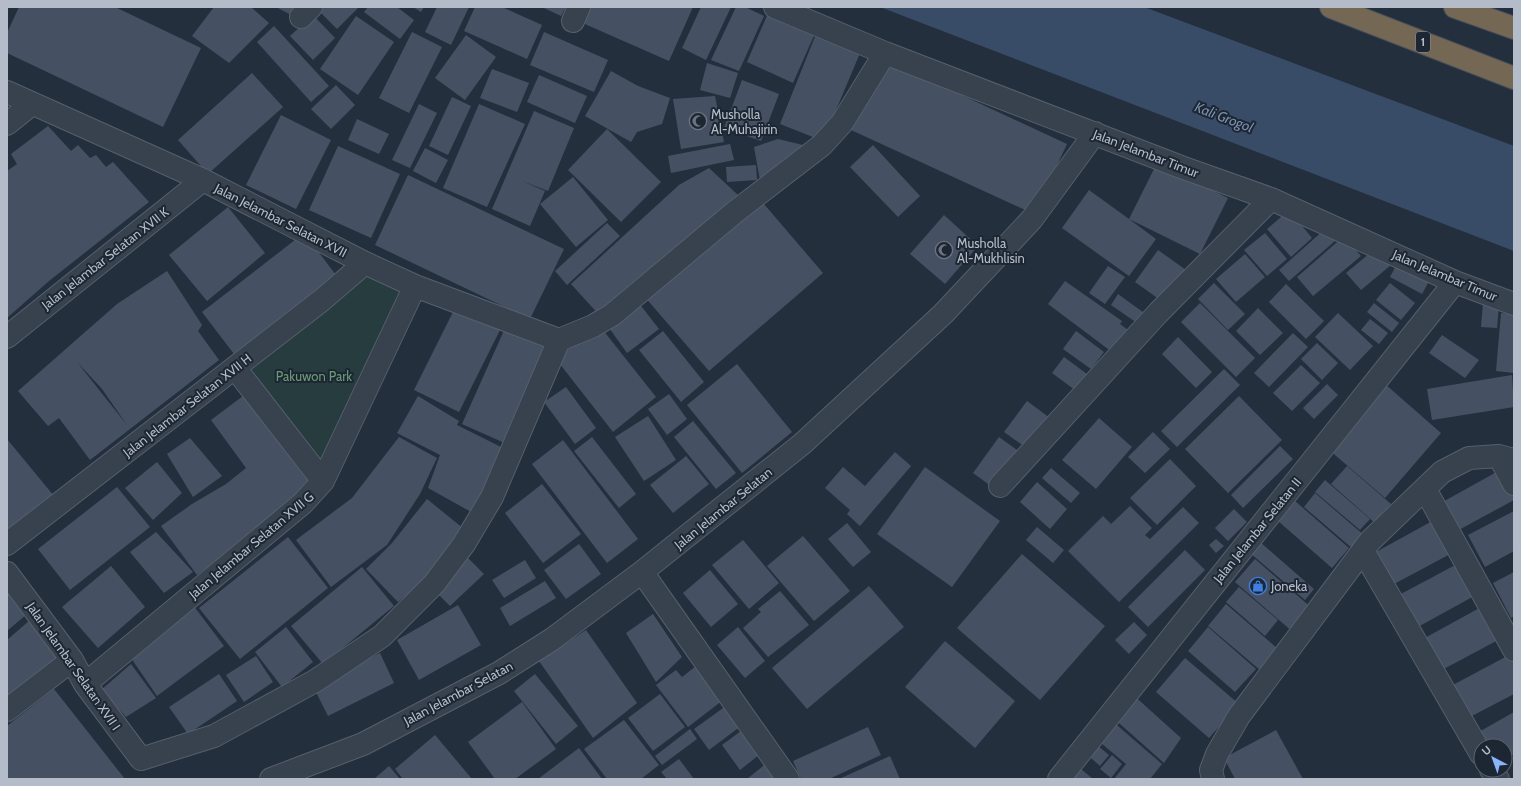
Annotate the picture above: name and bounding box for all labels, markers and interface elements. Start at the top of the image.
road number: 1 [1416,32,1430,52]
water label: Kali Grogol [1192,98,1256,137]
place label: Musholla Al-Muhajirin [711,106,778,138]
mosque icon: Musholla Al-Muhajirin [688,111,708,131]
street label: Jalan Jelambar Timur [1090,125,1202,181]
street label: Jalan Jelambar Selatan XVII [211,179,350,260]
street label: Jalan Jelambar Selatan XVII K [38,203,172,313]
place label: Musholla Al-Mukhlisin [957,235,1025,266]
mosque icon: Musholla Al-Mukhlisin [934,240,954,260]
street label: Jalan Jelambar Timur [1389,245,1500,305]
street label: Jalan Jelambar Selatan XVII H [119,350,254,461]
park label: Pakuwon Park [276,368,352,384]
street label: Jalan Jelambar Selatan [670,464,775,553]
street label: Jalan Jelambar Selatan II [1209,474,1304,587]
street label: Jalan Jelambar Selatan XVII G [185,488,317,603]
shop icon: Joneka [1248,576,1268,596]
place label: Joneka [1270,578,1308,594]
street label: Jalan Jelambar Selatan XVII I [23,598,124,733]
street label: Jalan Jelambar Selatan [400,657,515,729]
north arrow [1473,738,1513,778]
text: U [1479,743,1494,758]

